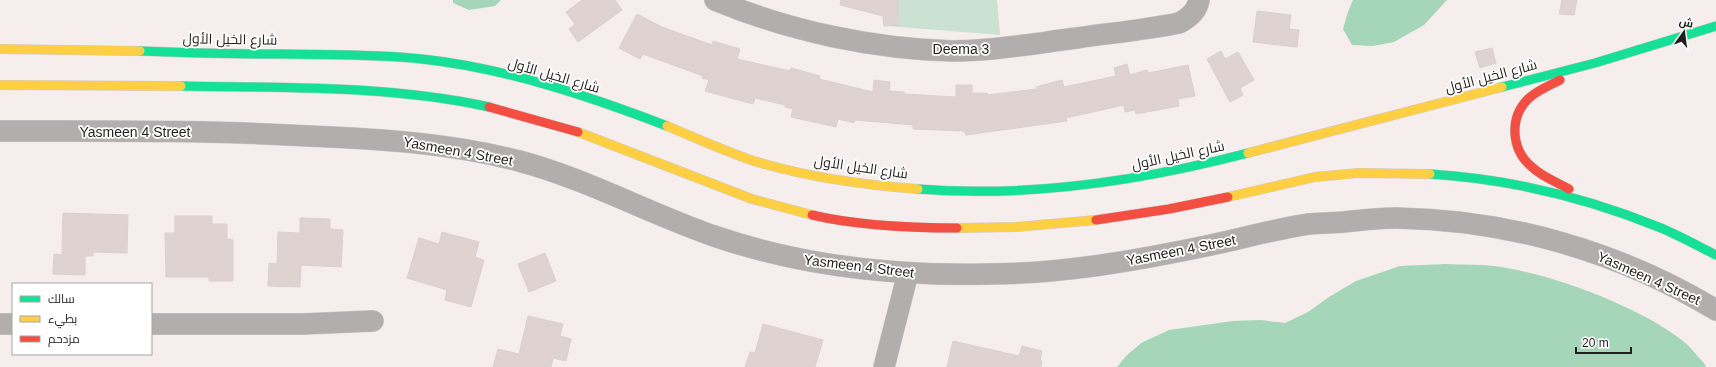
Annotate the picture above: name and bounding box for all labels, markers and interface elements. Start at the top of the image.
north arrow [1664,12,1704,52]
text: ش [1678,15,1695,31]
street label: شارع الخيل الأول [183,30,277,49]
street label: Deema 3 [933,41,990,57]
street label: شارع الخيل الأول [506,54,602,97]
street label: شارع الخيل الأول [1443,56,1539,97]
street label: Yasmeen 4 Street [79,124,191,140]
street label: Yasmeen 4 Street [402,133,514,169]
street label: شارع الخيل الأول [1130,137,1226,174]
street label: شارع الخيل الأول [813,152,909,182]
street label: Yasmeen 4 Street [1125,232,1237,268]
street label: Yasmeen 4 Street [1595,248,1703,308]
street label: Yasmeen 4 Street [803,251,915,281]
legend [12,283,152,355]
text: سالك [48,292,75,306]
text: بطيء [48,312,77,329]
scale bar [1576,329,1631,355]
text: مزدحم [48,332,80,347]
text: 20 m [1582,336,1609,350]

